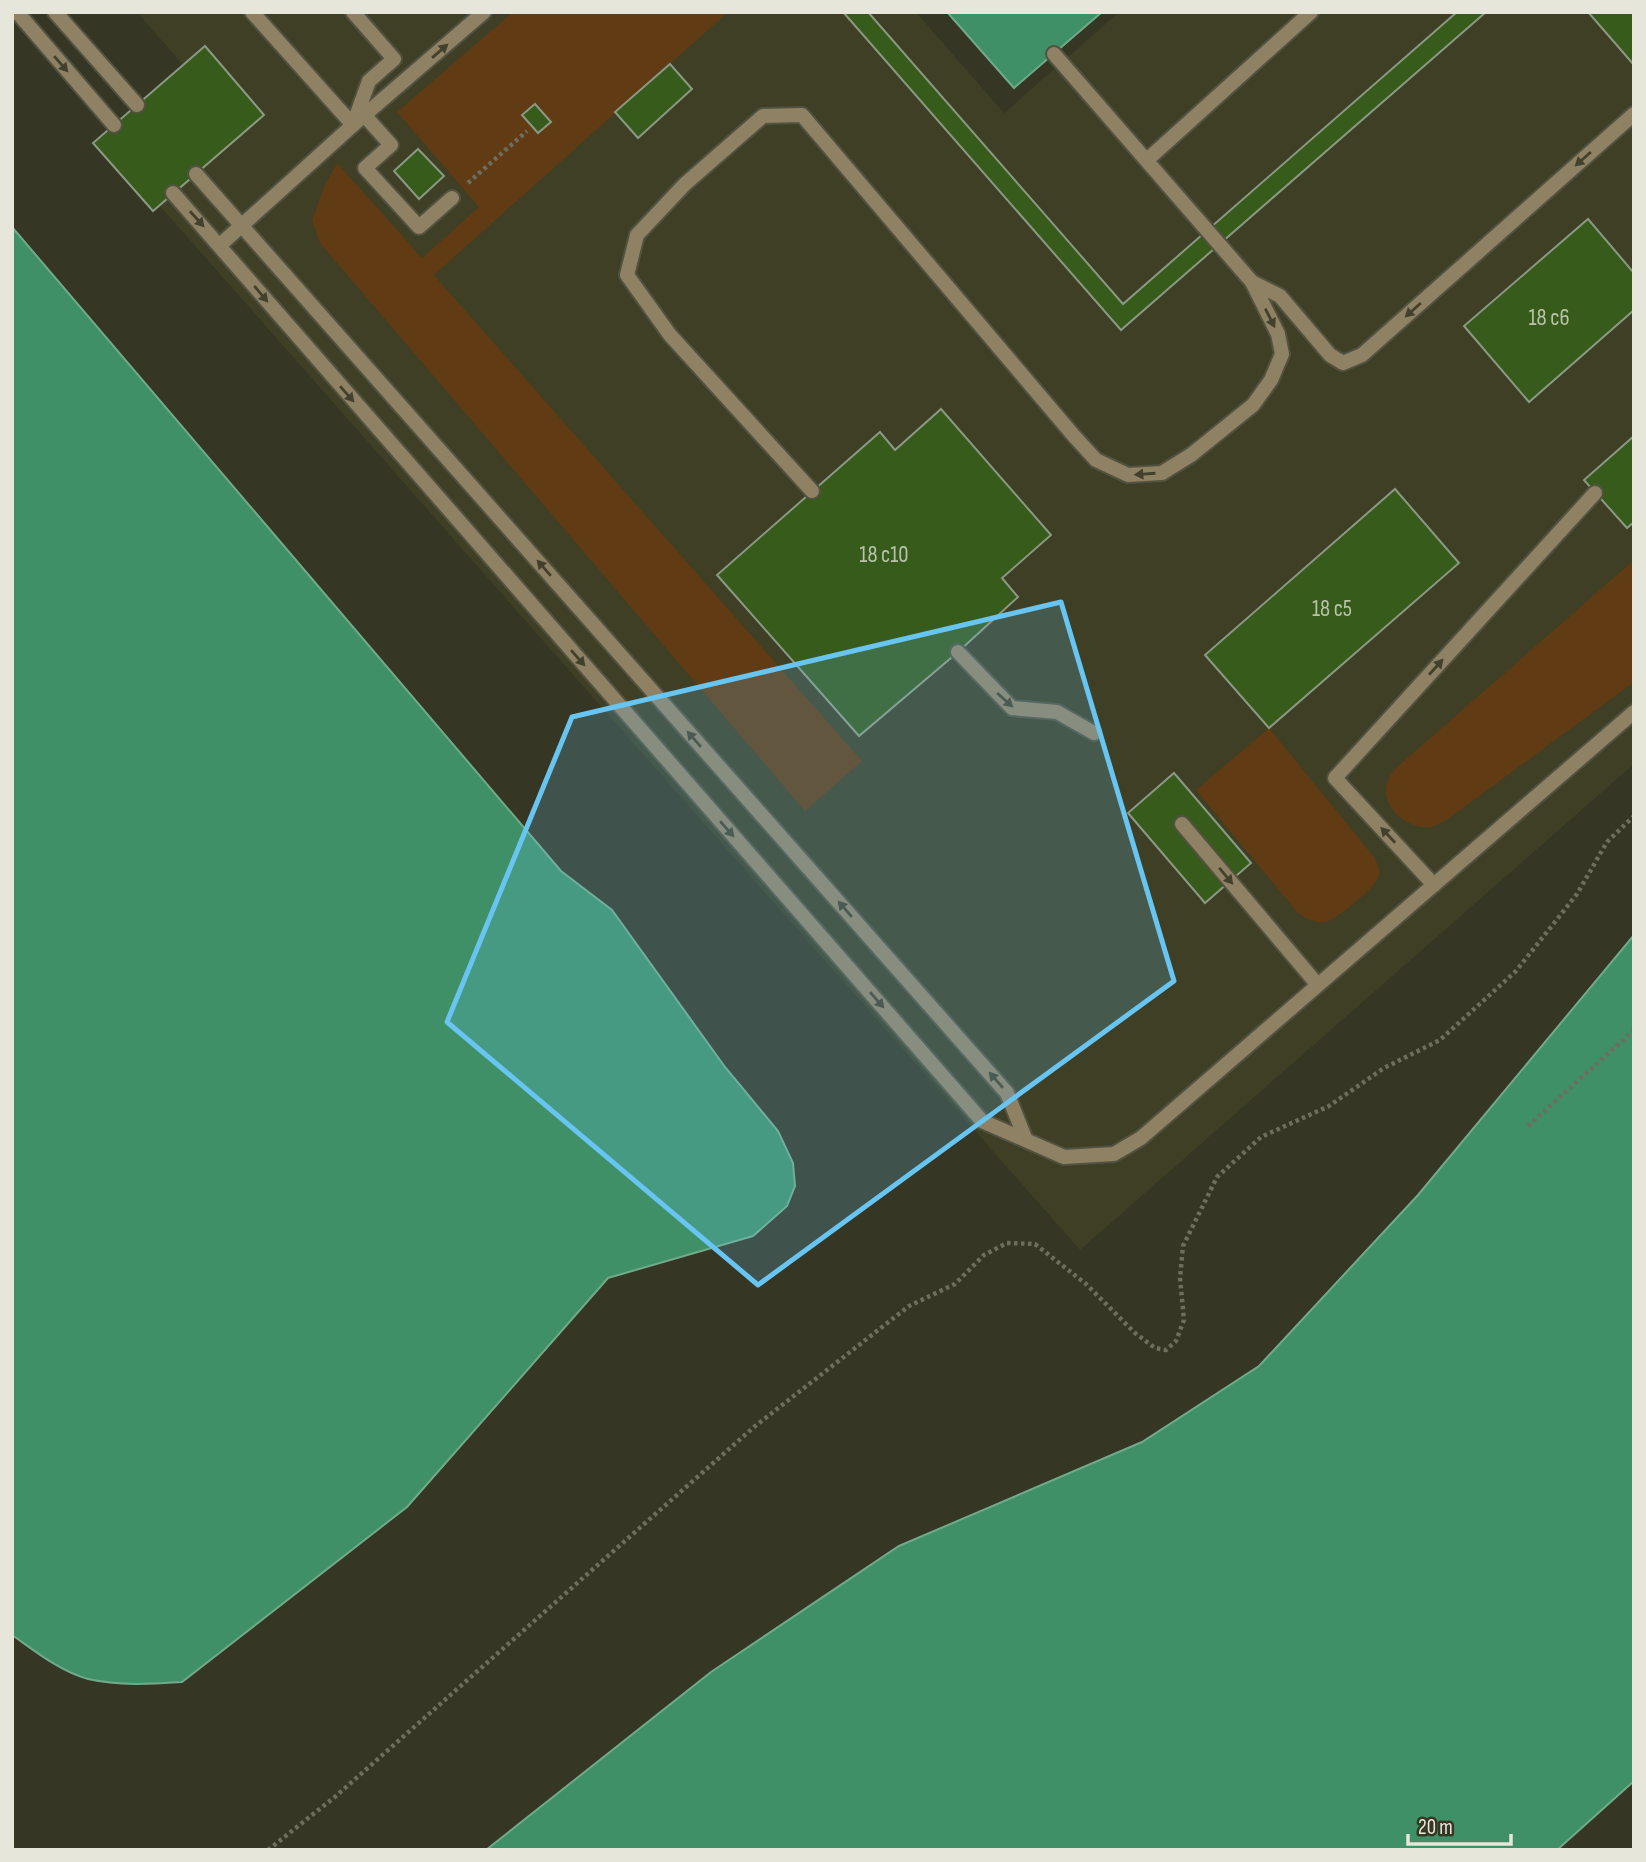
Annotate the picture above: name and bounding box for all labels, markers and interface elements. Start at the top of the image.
one-way arrow [431,44,448,59]
one-way arrow [53,55,69,73]
one-way arrow [1574,151,1592,167]
one-way arrow [189,210,205,228]
one-way arrow [253,285,269,303]
one-way arrow [1404,302,1421,317]
house number: 18 с6 [1528,304,1570,332]
one-way arrow [1264,309,1276,329]
one-way arrow [339,385,355,403]
one-way arrow [1134,469,1156,480]
house number: 18 с10 [859,541,909,569]
one-way arrow [536,560,552,577]
house number: 18 с5 [1312,595,1352,623]
one-way arrow [570,649,585,666]
one-way arrow [1427,659,1443,676]
one-way arrow [996,692,1014,708]
one-way arrow [686,730,702,748]
one-way arrow [719,820,735,838]
one-way arrow [1380,827,1396,844]
one-way arrow [1218,868,1233,885]
one-way arrow [838,901,853,918]
one-way arrow [869,992,884,1009]
one-way arrow [988,1071,1004,1089]
scale bar [1408,1802,1511,1846]
text: 20 m [1418,1815,1453,1840]

